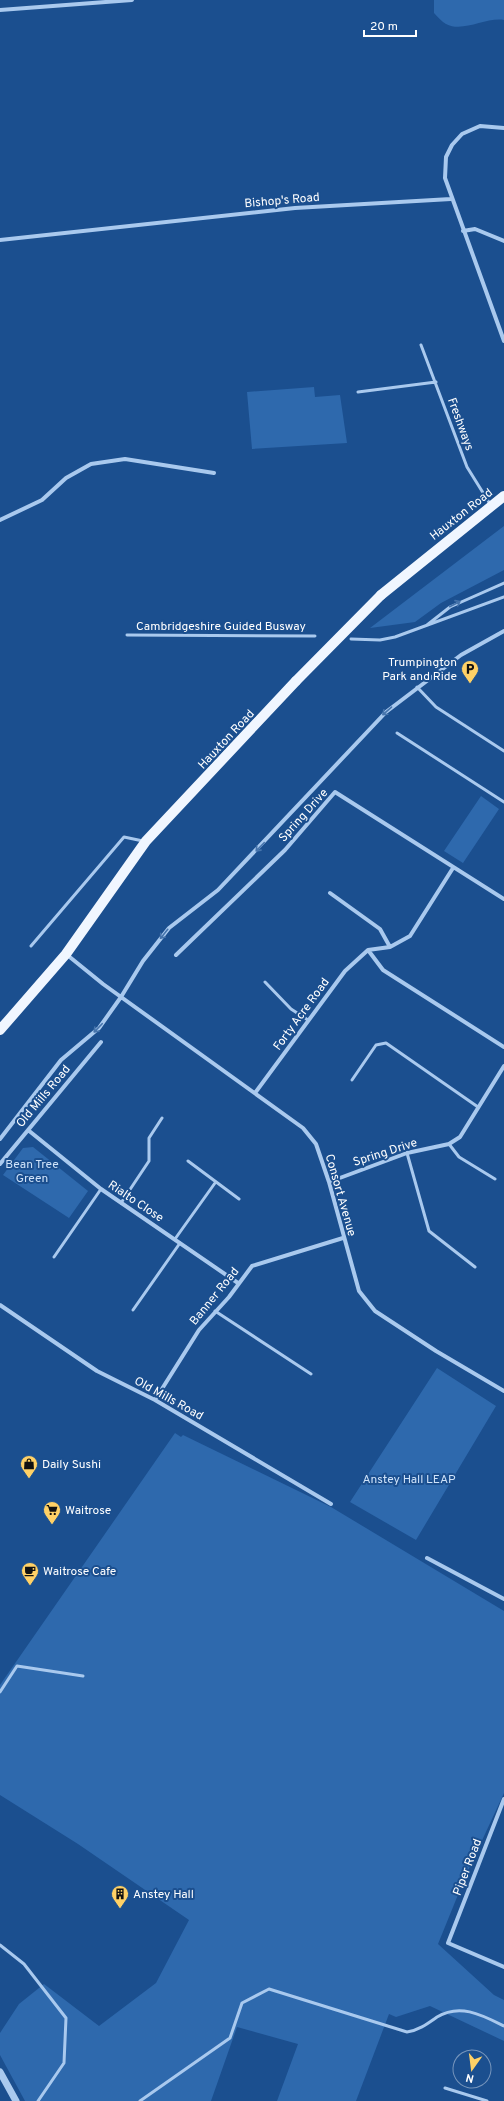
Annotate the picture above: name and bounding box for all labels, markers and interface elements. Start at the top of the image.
scale bar [364,12,416,38]
text: 20 m [370,19,398,35]
street label: Bishop's Road [244,190,320,212]
street label: Freshways [443,396,477,453]
street label: Hauxton Road [427,485,496,544]
one-way arrow [449,600,461,607]
street label: Cambridgeshire Guided Busway [136,619,306,635]
place label: Trumpington Park and Ride [382,655,457,685]
parking icon: Trumpington Park and Ride [460,659,480,684]
street label: Hauxton Road [195,707,258,773]
one-way arrow [382,707,392,716]
street label: Spring Drive [276,786,332,846]
one-way arrow [255,842,264,852]
one-way arrow [160,929,168,940]
street label: Forty Acre Road [270,975,333,1054]
one-way arrow [93,1023,102,1033]
street label: Old Mills Road [13,1062,75,1131]
street label: Spring Drive [351,1135,419,1171]
street label: Consort Avenue [321,1152,359,1238]
park label: Bean Tree Green [5,1157,59,1187]
street label: Rialto Close [104,1177,166,1226]
street label: Banner Road [186,1264,243,1329]
street label: Old Mills Road [131,1373,206,1424]
shop icon: Daily Sushi [19,1454,39,1479]
place label: Daily Sushi [42,1457,101,1473]
park label: Anstey Hall LEAP [362,1472,456,1488]
supermarket icon: Waitrose [42,1500,62,1525]
place label: Waitrose [65,1503,111,1519]
cafe icon: Waitrose Cafe [20,1561,40,1586]
place label: Waitrose Cafe [43,1564,116,1580]
street label: Piper Road [450,1837,486,1898]
building icon: Anstey Hall [110,1884,130,1909]
place label: Anstey Hall [133,1887,194,1903]
north arrow [452,2049,492,2089]
text: N [464,2070,475,2085]

